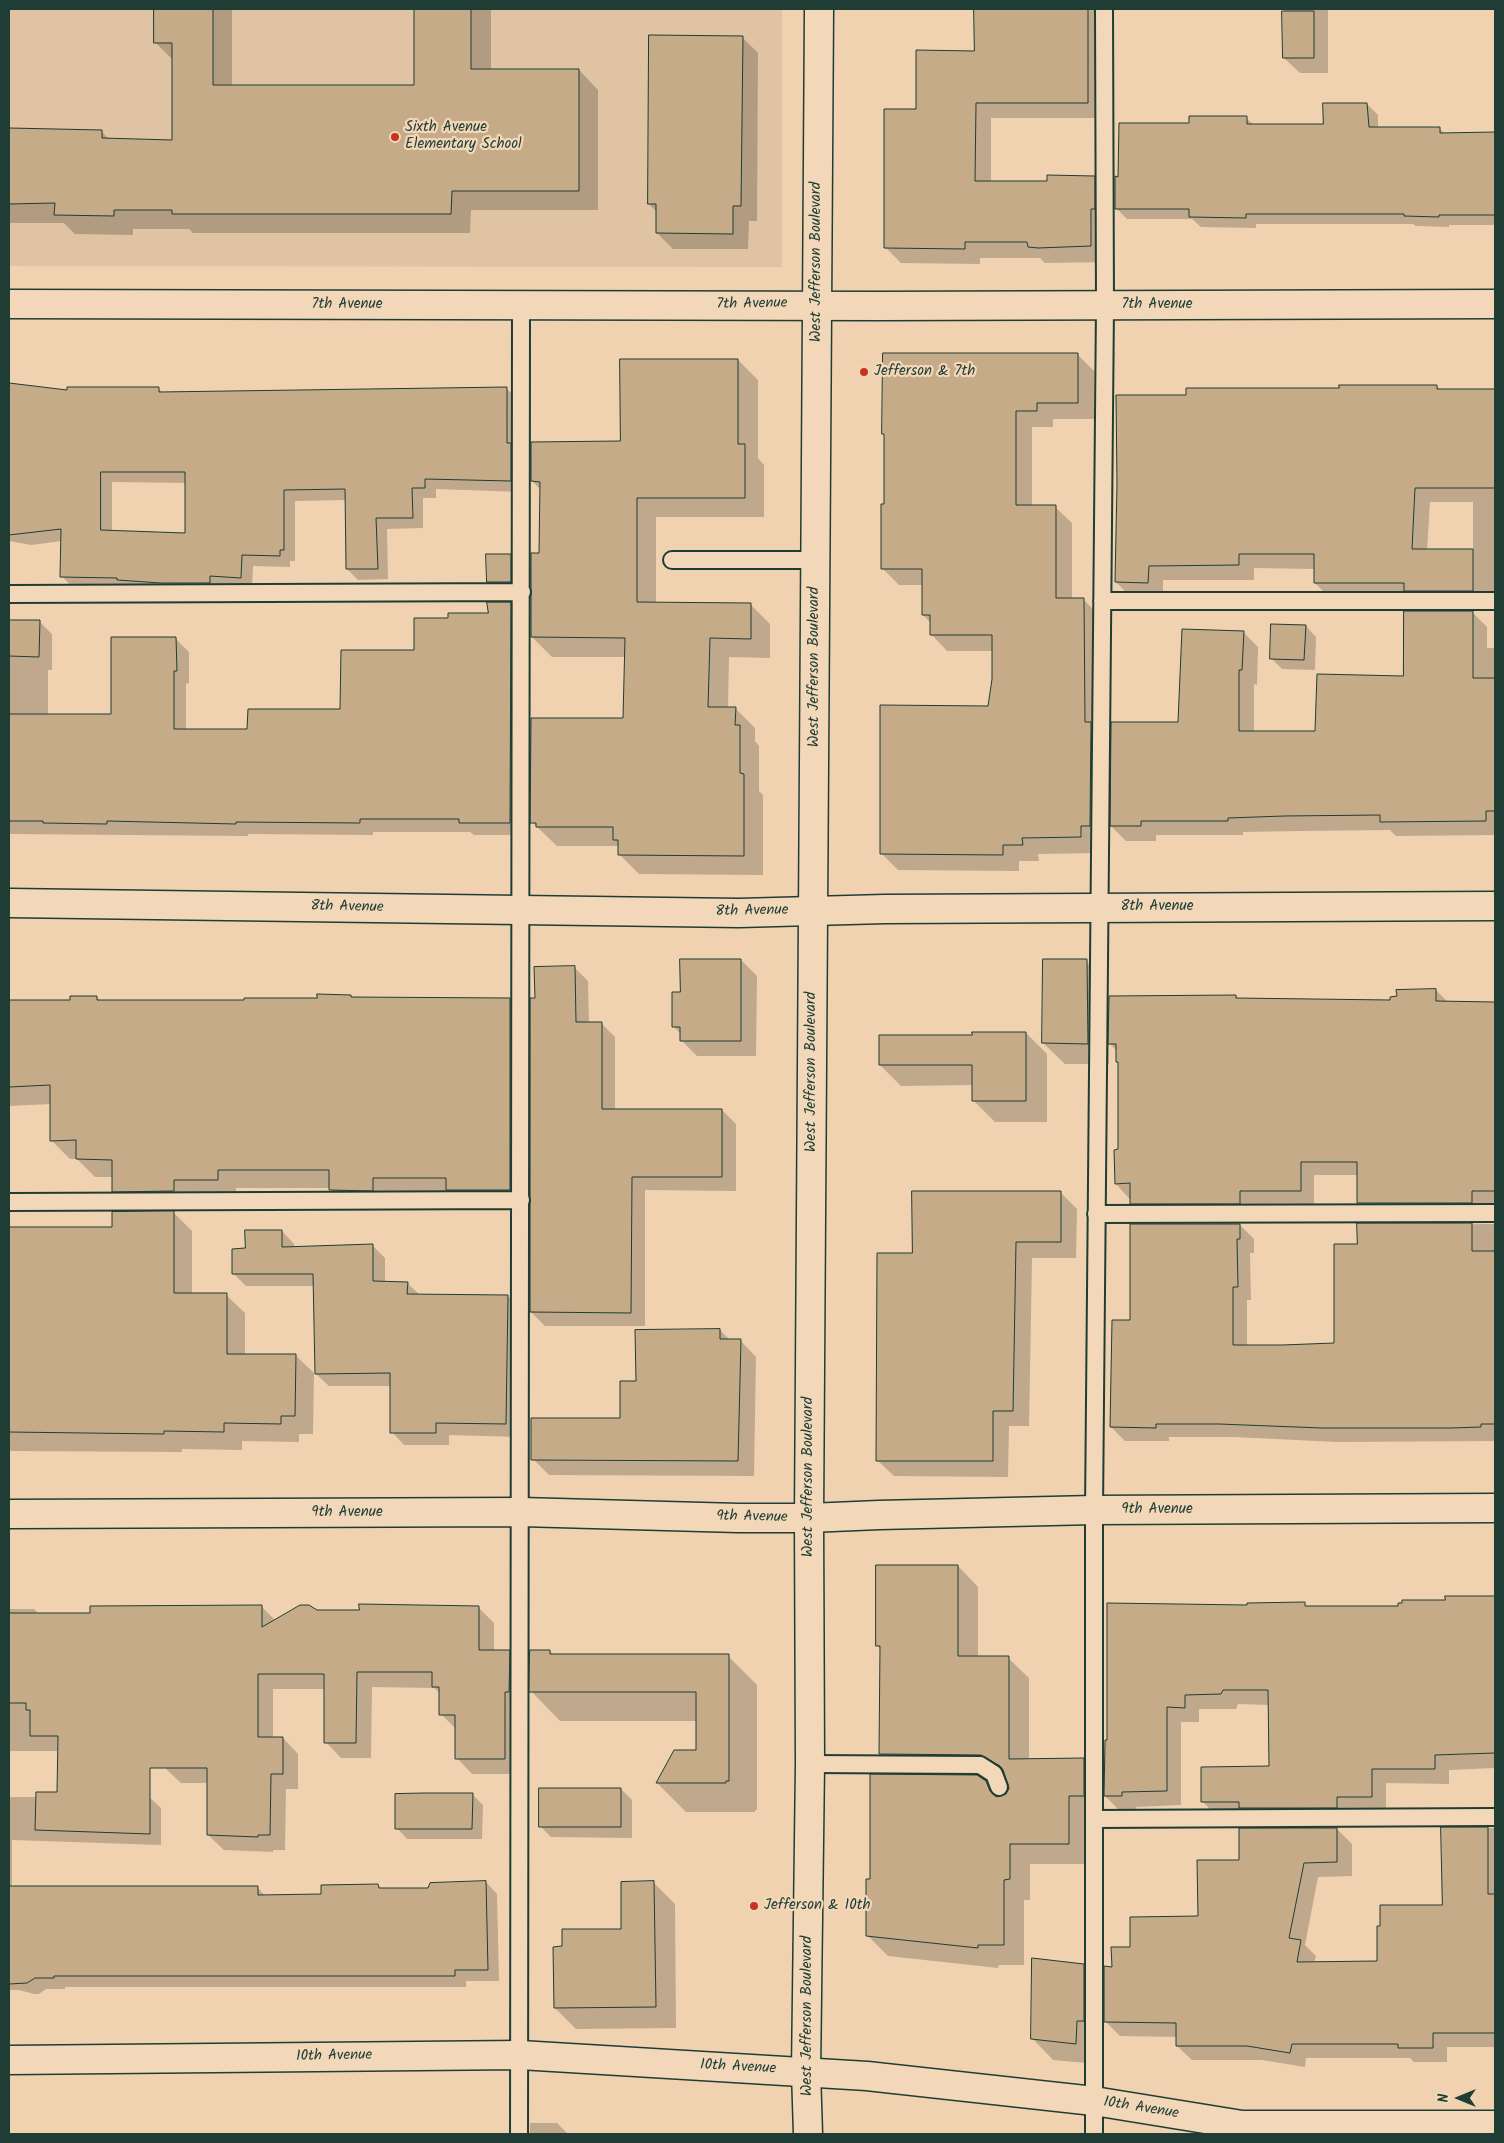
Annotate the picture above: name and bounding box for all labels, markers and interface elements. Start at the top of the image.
place label: Sixth Avenue Elementary School [405,119,522,154]
marker: Sixth Avenue Elementary School [389,131,401,143]
street label: West Jefferson Boulevard [808,182,826,342]
street label: 7th Avenue [716,295,788,315]
street label: 7th Avenue [312,296,382,314]
street label: 7th Avenue [1122,296,1192,314]
place label: Jefferson & 7th [874,363,975,381]
marker: Jefferson & 7th [858,366,870,378]
street label: West Jefferson Boulevard [806,587,824,747]
street label: 8th Avenue [310,898,384,918]
street label: 8th Avenue [1120,898,1194,916]
street label: 8th Avenue [715,902,789,922]
street label: West Jefferson Boulevard [803,992,821,1152]
street label: West Jefferson Boulevard [800,1397,818,1557]
street label: 9th Avenue [1121,1501,1193,1519]
street label: 9th Avenue [311,1504,383,1522]
street label: 9th Avenue [716,1508,788,1528]
place label: Jefferson & 10th [764,1897,871,1915]
marker: Jefferson & 10th [748,1900,760,1912]
street label: West Jefferson Boulevard [799,1936,817,2096]
street label: 10th Avenue [296,2047,372,2067]
street label: 10th Avenue [699,2057,777,2079]
north arrow [1434,2073,1484,2123]
street label: 10th Avenue [1102,2094,1180,2124]
text: N [1433,2094,1455,2102]

